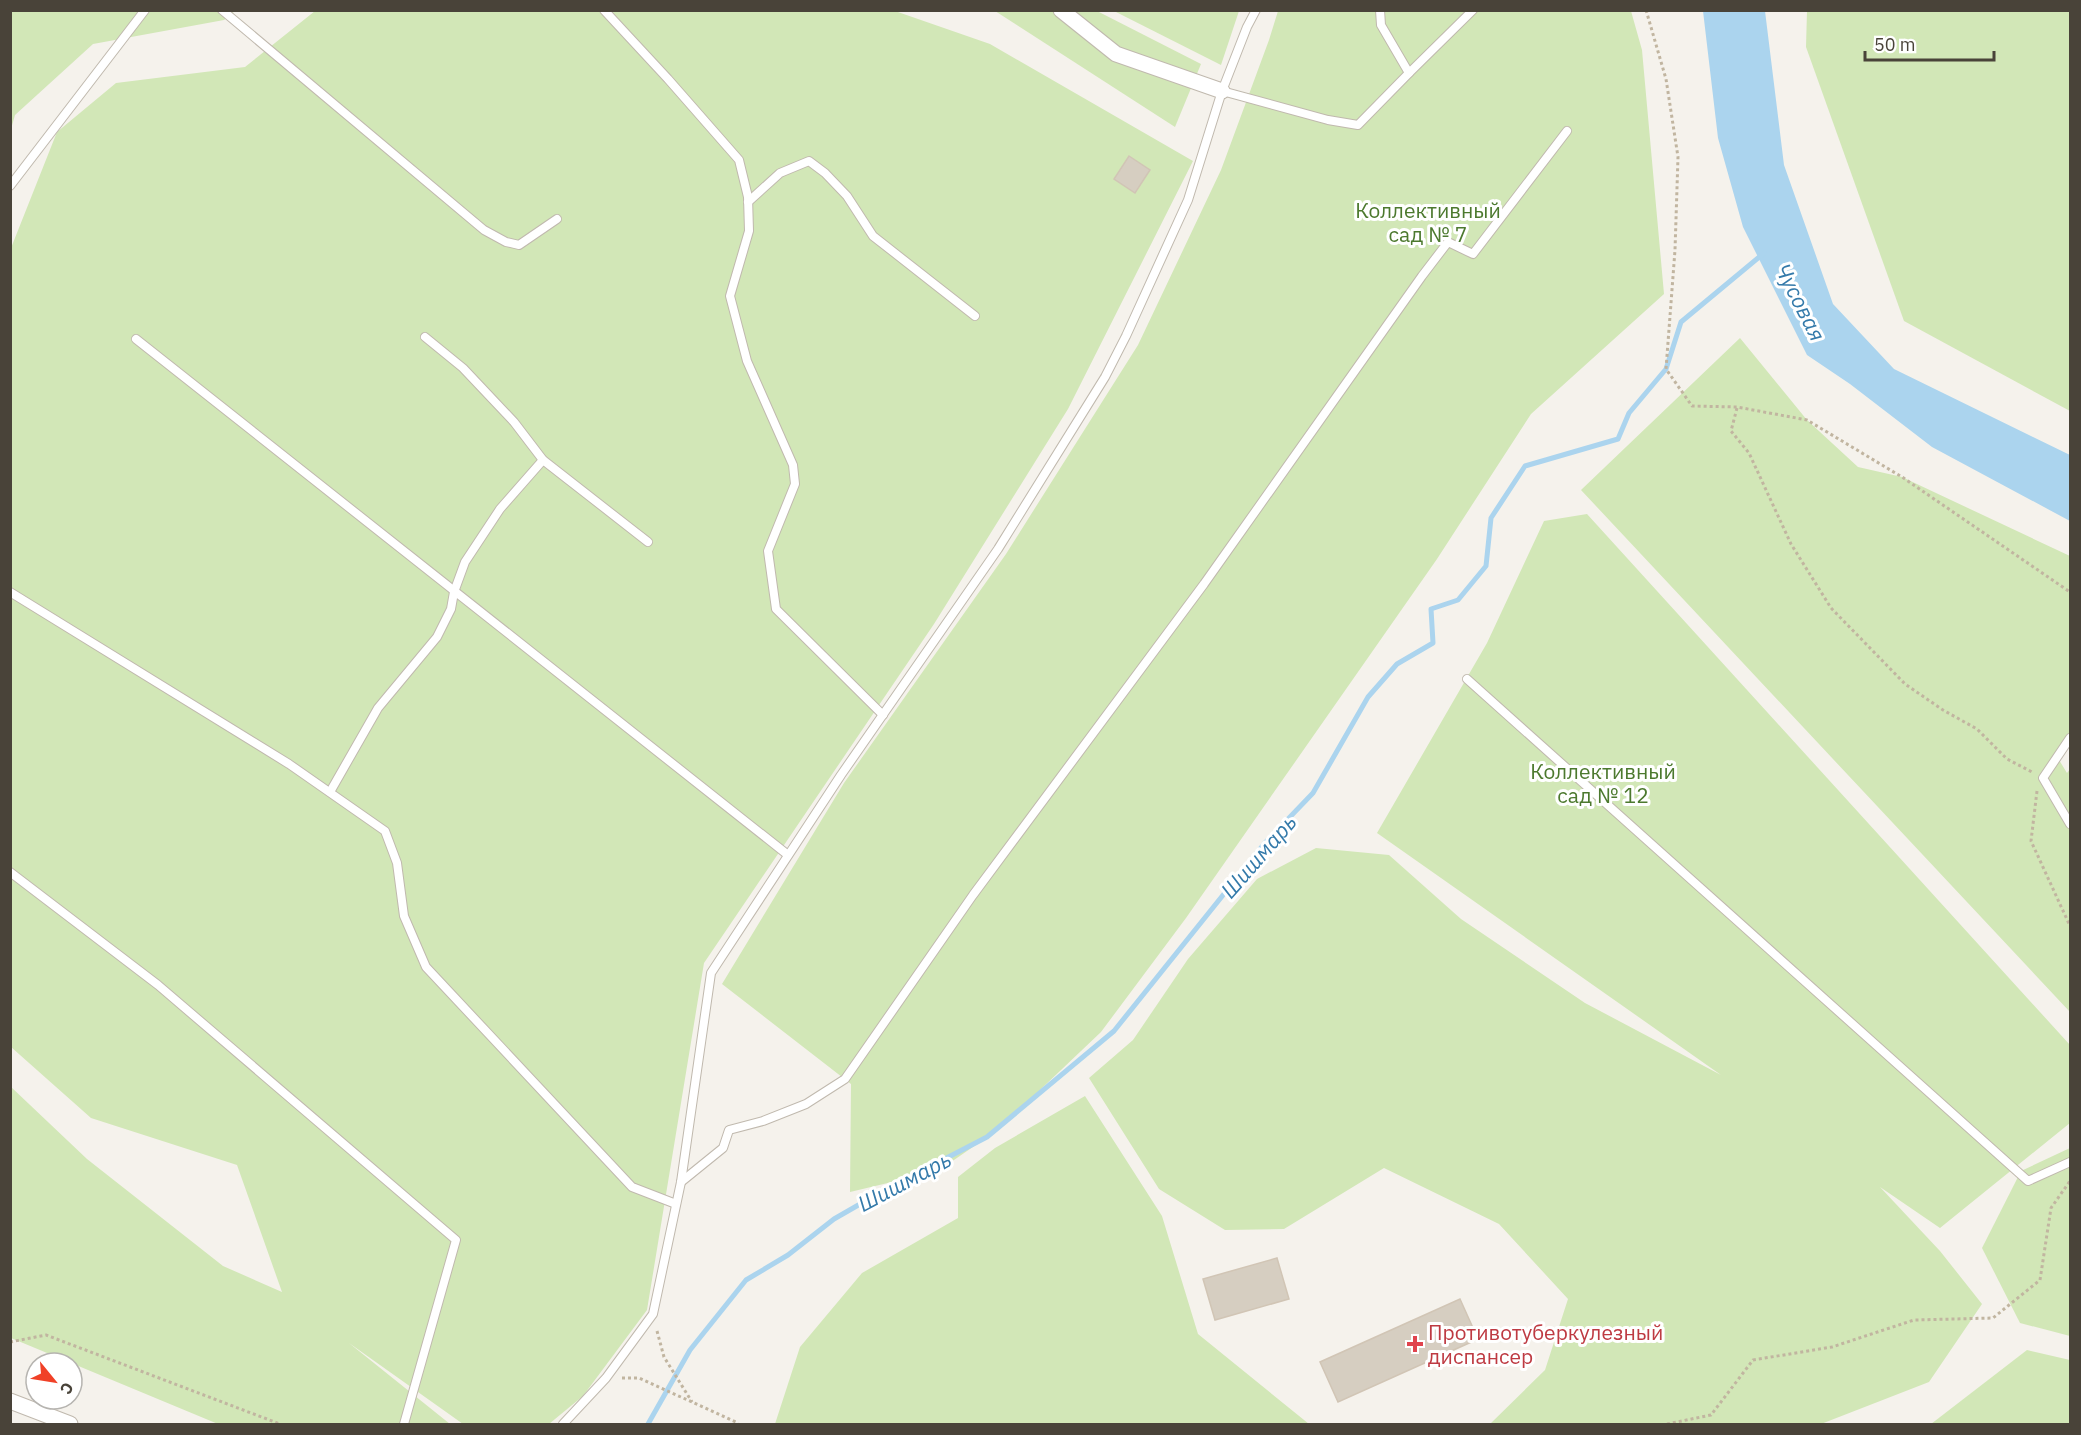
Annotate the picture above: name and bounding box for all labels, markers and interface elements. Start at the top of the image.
scale bar [1865,24,1994,62]
text: 50 m [1874,33,1916,56]
park label: Коллективный сад № 7 [1355,196,1501,248]
water label: Чусовая [1769,258,1833,346]
park label: Коллективный сад № 12 [1530,757,1676,809]
water label: Шишмарь [1214,808,1302,904]
water label: Шишмарь [852,1144,956,1218]
place label: Противотуберкулезный диспансер [1428,1318,1663,1370]
marker: Противотуберкулезный диспансер [1406,1335,1424,1353]
north arrow [24,1351,84,1411]
text: С [56,1379,78,1398]

